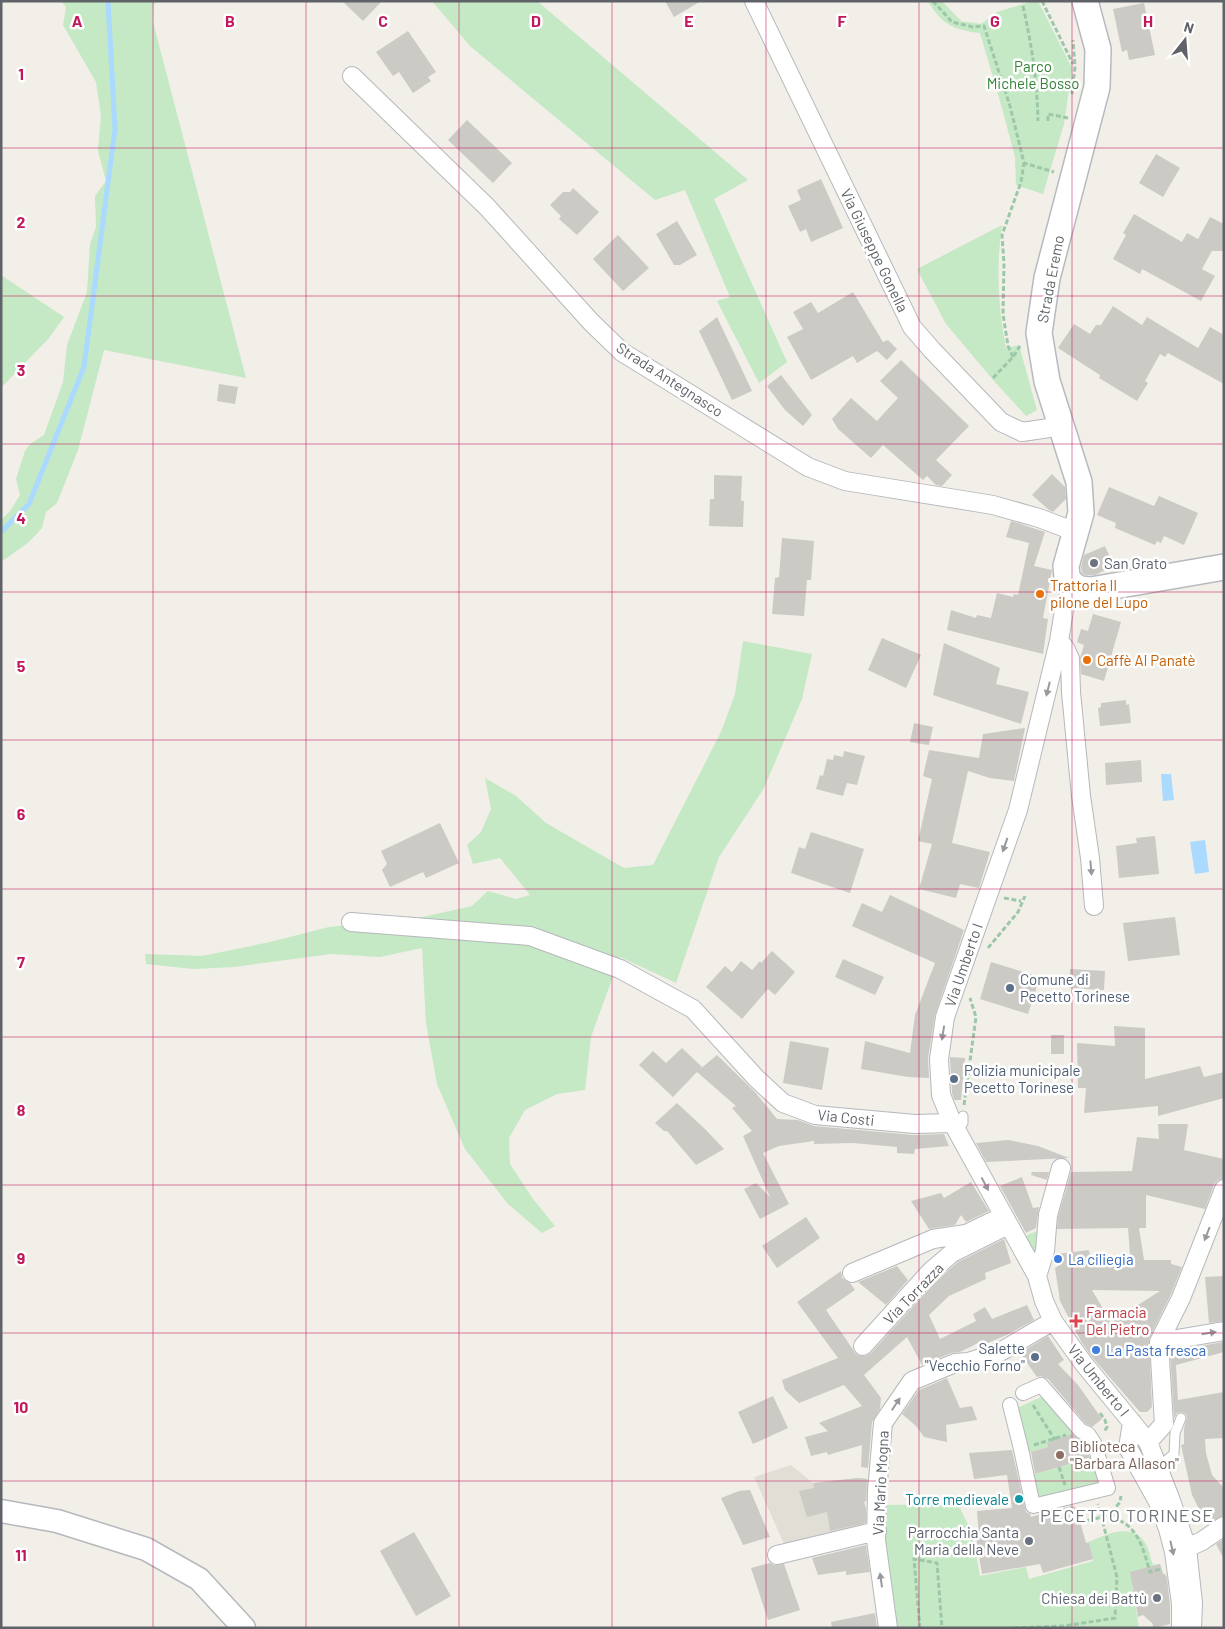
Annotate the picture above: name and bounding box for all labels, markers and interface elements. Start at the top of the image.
text: A [72,11,83,30]
text: B [225,11,235,30]
text: C [378,11,388,30]
text: D [531,11,541,30]
text: E [684,11,694,30]
text: F [838,11,847,30]
text: G [990,11,1000,30]
text: H [1143,11,1153,30]
north arrow [1160,15,1210,65]
text: N [1182,18,1196,37]
park label: Parco Michele Bosso [987,57,1079,92]
text: 1 [18,64,24,83]
street label: Via Giuseppe Gonella [837,185,913,315]
text: 2 [17,212,26,231]
street label: Strada Eremo [1033,234,1067,324]
street label: Strada Antegnasco [613,338,727,420]
text: 3 [17,360,25,379]
text: 4 [16,508,26,527]
place label: San Grato [1104,554,1167,572]
marker: San Grato [1088,557,1100,569]
place label: Trattoria Il pilone del Lupo [1050,576,1148,611]
marker: Trattoria Il pilone del Lupo [1034,588,1046,600]
place label: Caffè Al Panatè [1097,651,1196,669]
marker: Caffè Al Panatè [1081,654,1093,666]
text: 5 [17,656,26,675]
one-way arrow [1044,681,1052,696]
text: 6 [17,804,26,823]
one-way arrow [1001,838,1008,853]
one-way arrow [1087,860,1095,876]
street label: Via Umberto I [940,921,986,1009]
text: 7 [17,952,25,971]
place label: Comune di Pecetto Torinese [1020,970,1130,1005]
marker: Comune di Pecetto Torinese [1004,982,1016,994]
one-way arrow [938,1025,946,1041]
place label: Polizia municipale Pecetto Torinese [964,1061,1081,1096]
marker: Polizia municipale Pecetto Torinese [948,1073,960,1085]
text: 8 [17,1100,26,1119]
street label: Via Costi [817,1105,875,1129]
one-way arrow [981,1177,990,1191]
one-way arrow [1203,1227,1210,1242]
text: 9 [17,1248,25,1267]
place label: La ciliegia [1068,1250,1134,1268]
marker: La ciliegia [1052,1253,1064,1265]
street label: Via Torrazza [879,1258,947,1328]
place label: Farmacia Del Pietro [1086,1303,1149,1338]
marker: Farmacia Del Pietro [1070,1315,1082,1327]
one-way arrow [1201,1329,1217,1337]
place label: Salette "Vecchio Forno" [925,1339,1025,1374]
street label: Via Umberto I [1064,1340,1134,1420]
place label: La Pasta fresca [1106,1341,1206,1359]
marker: La Pasta fresca [1090,1344,1102,1356]
marker: Salette "Vecchio Forno" [1029,1351,1041,1363]
text: 10 [14,1397,28,1416]
one-way arrow [891,1397,901,1411]
street label: Via Mario Mogna [868,1430,892,1536]
place label: Biblioteca "Barbara Allason" [1070,1437,1179,1472]
marker: Biblioteca "Barbara Allason" [1054,1449,1066,1461]
place label: Torre medievale [905,1490,1009,1508]
marker: Torre medievale [1013,1493,1025,1505]
district label: PECETTO TORINESE [1040,1504,1214,1526]
place label: Parrocchia Santa Maria della Neve [908,1523,1019,1558]
marker: Parrocchia Santa Maria della Neve [1023,1535,1035,1547]
one-way arrow [1168,1540,1176,1555]
text: 11 [15,1545,27,1564]
one-way arrow [877,1571,885,1587]
place label: Chiesa dei Battù [1041,1589,1147,1607]
marker: Chiesa dei Battù [1151,1592,1163,1604]

